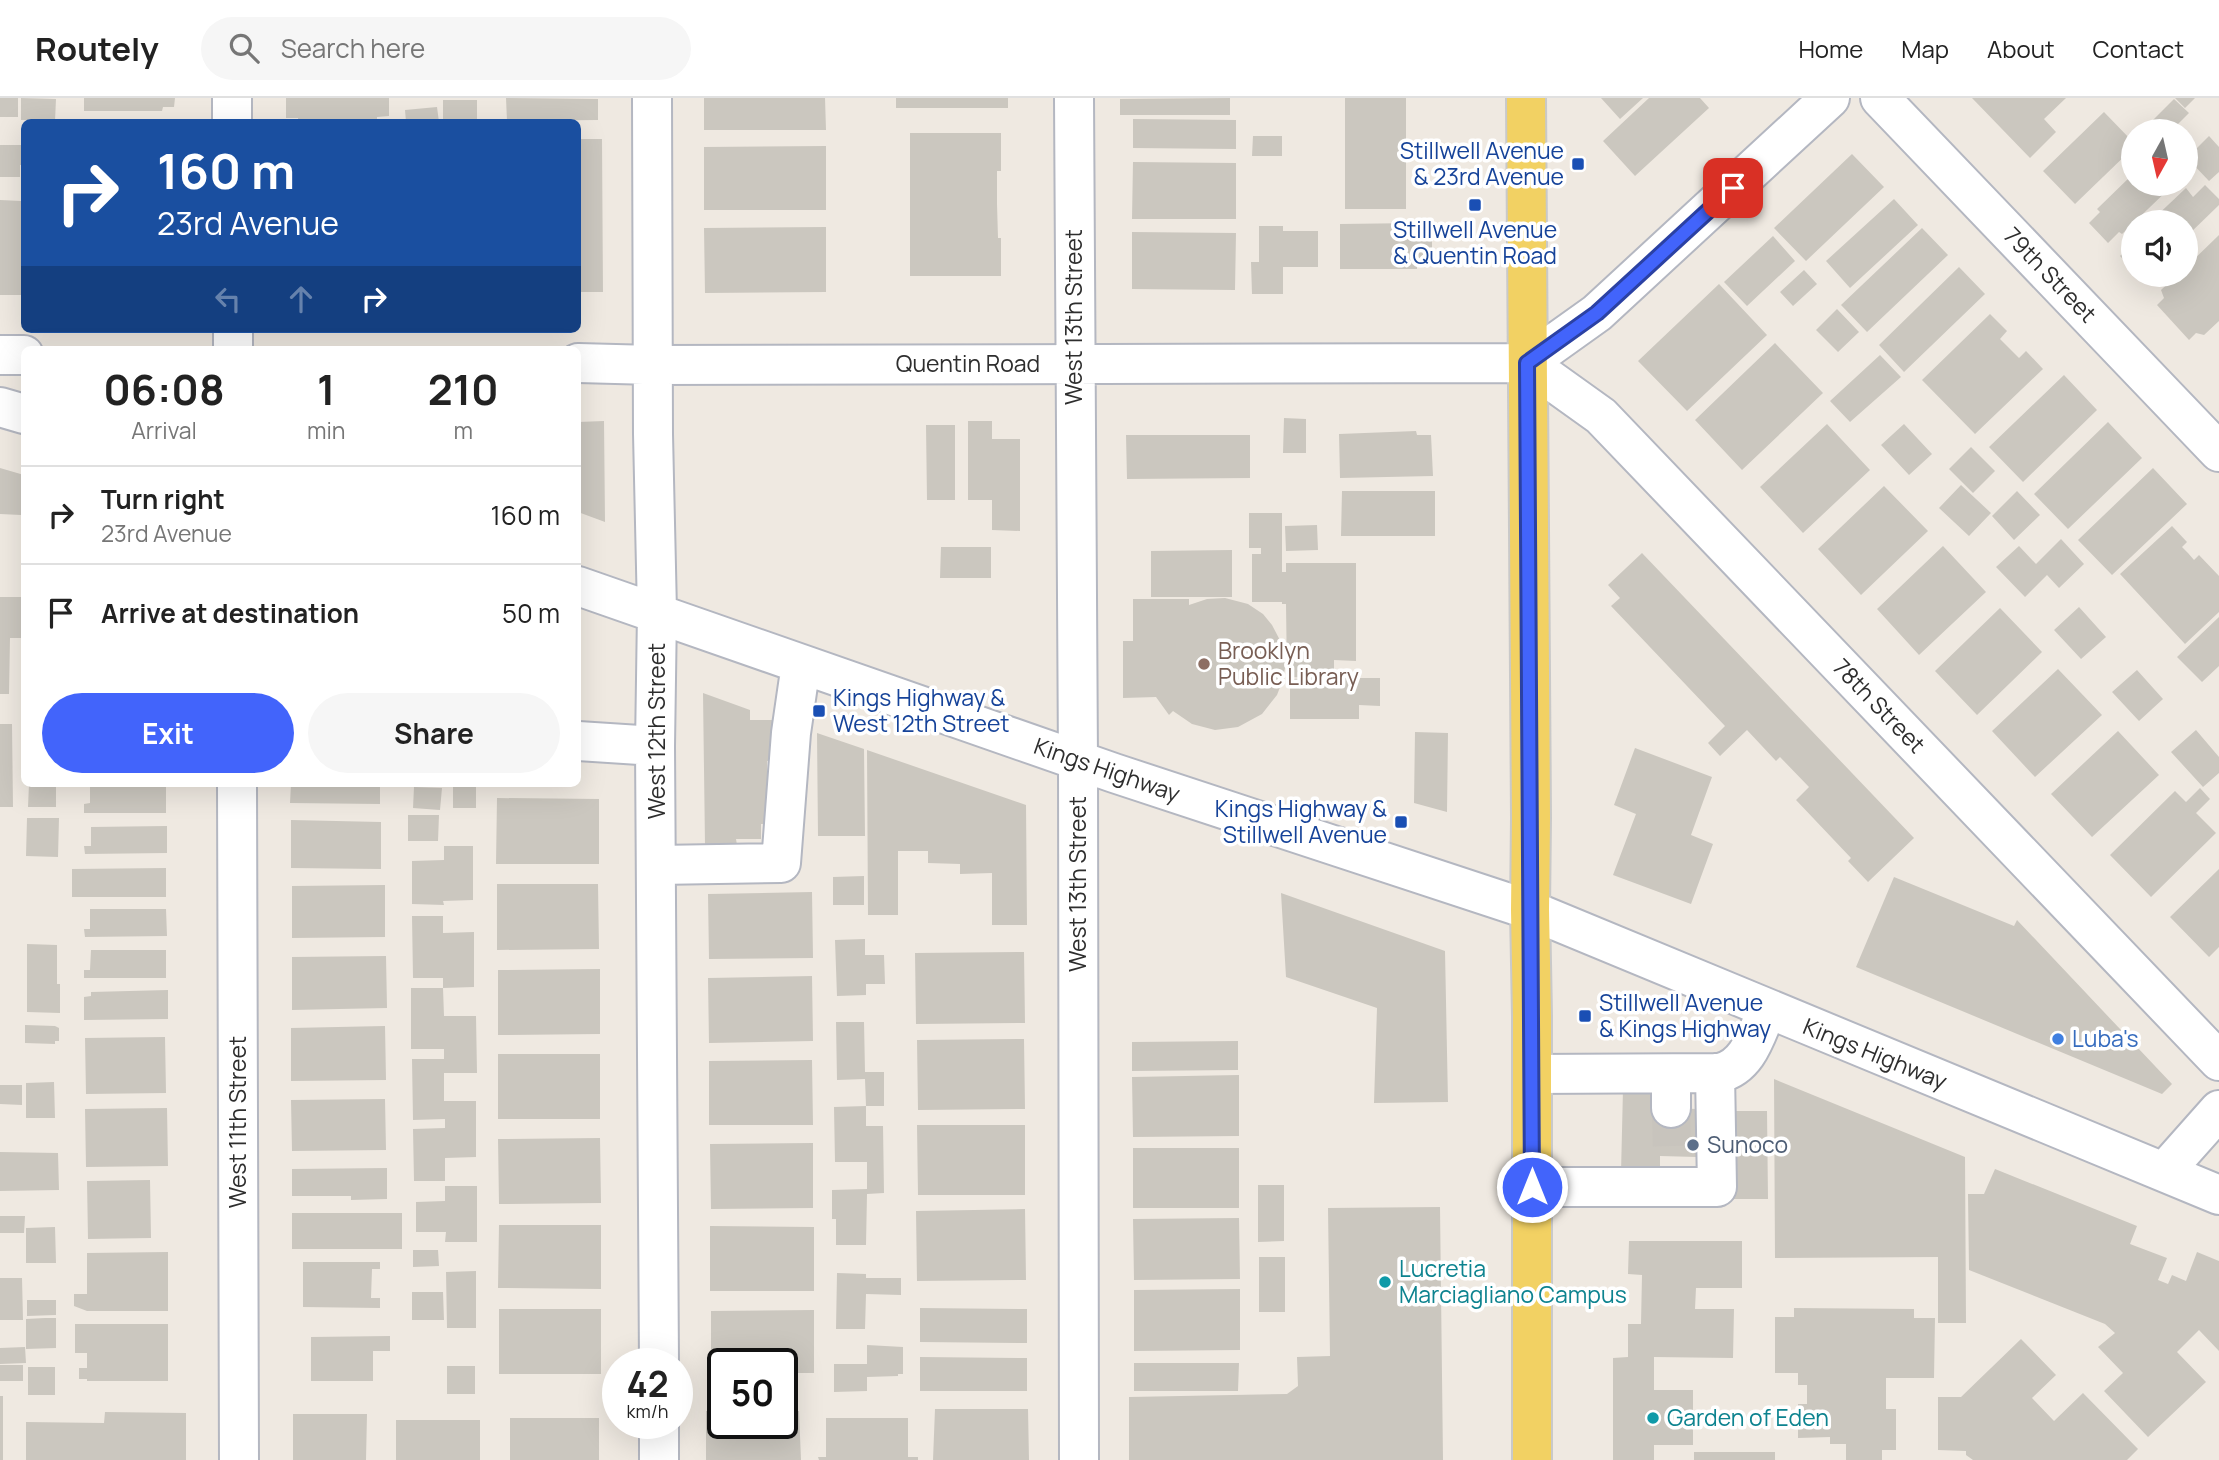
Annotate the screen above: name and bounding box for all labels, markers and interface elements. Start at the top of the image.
search box [201,17,691,80]
text: Routely [35,26,159,71]
icon: search [225,29,263,67]
text: Search here [281,30,425,66]
text: Home [1798,32,1863,65]
text: Map [1901,32,1949,65]
text: About [1987,32,2055,65]
text: Contact [2093,32,2184,65]
north arrow [2121,119,2198,196]
map controls [2121,119,2198,287]
place label: Stillwell Avenue & 23rd Avenue [1400,134,1564,192]
text: 160 m [157,137,295,204]
icon: right [42,147,133,238]
marker: Stillwell Avenue & 23rd Avenue [1570,156,1586,172]
pin [1703,158,1763,218]
icon: arrive [1714,169,1752,207]
marker: Stillwell Avenue & Quentin Road [1467,197,1483,213]
text: 23rd Avenue [157,201,339,245]
button: sound [2121,210,2198,287]
place label: Stillwell Avenue & Quentin Road [1393,213,1557,271]
street label: 79th Street [1997,220,2104,329]
street label: West 13th Street [1057,229,1089,405]
icon: left [209,280,247,318]
icon: ahead [282,280,320,318]
icon: right [355,280,393,318]
street label: Quentin Road [896,347,1040,379]
text: 06:08 [103,360,225,418]
text: 1 [317,360,335,418]
text: 210 [428,360,499,418]
text: Arrival [131,414,197,446]
text: min [307,414,345,446]
text: m [453,414,473,446]
text: Turn right [101,481,225,517]
icon: right [42,496,80,534]
text: 160 m [491,497,560,533]
text: 23rd Avenue [101,517,232,549]
icon: arrive [42,594,80,632]
text: Arrive at destination [101,595,359,631]
text: 50 m [502,595,560,631]
place label: Brooklyn Public Library [1218,634,1359,692]
street label: West 12th Street [640,643,672,819]
street label: 78th Street [1827,651,1933,760]
marker: Brooklyn Public Library [1196,656,1212,672]
place label: Kings Highway & West 12th Street [833,681,1010,739]
button: Exit [42,693,294,773]
button: Share [308,693,560,773]
marker: Kings Highway & West 12th Street [811,703,827,719]
street label: Kings Highway [1030,729,1185,809]
place label: Kings Highway & Stillwell Avenue [1215,792,1387,850]
street label: West 13th Street [1061,796,1093,972]
marker: Kings Highway & Stillwell Avenue [1393,814,1409,830]
place label: Stillwell Avenue & Kings Highway [1599,986,1771,1044]
marker: Stillwell Avenue & Kings Highway [1577,1008,1593,1024]
street label: Kings Highway [1799,1010,1952,1096]
place label: Luba's [2072,1022,2138,1054]
marker: Luba's [2050,1031,2066,1047]
street label: West 11th Street [221,1036,253,1208]
place label: Sunoco [1707,1128,1788,1160]
marker: Sunoco [1685,1137,1701,1153]
position arrow [1495,1150,1569,1224]
place label: Lucretia Marciagliano Campus [1399,1252,1627,1310]
marker: Lucretia Marciagliano Campus [1377,1274,1393,1290]
speed limit sign: 50 [707,1348,798,1439]
text: 42 [626,1360,669,1408]
text: km/h [627,1399,668,1423]
place label: Garden of Eden [1667,1401,1829,1433]
marker: Garden of Eden [1645,1410,1661,1426]

